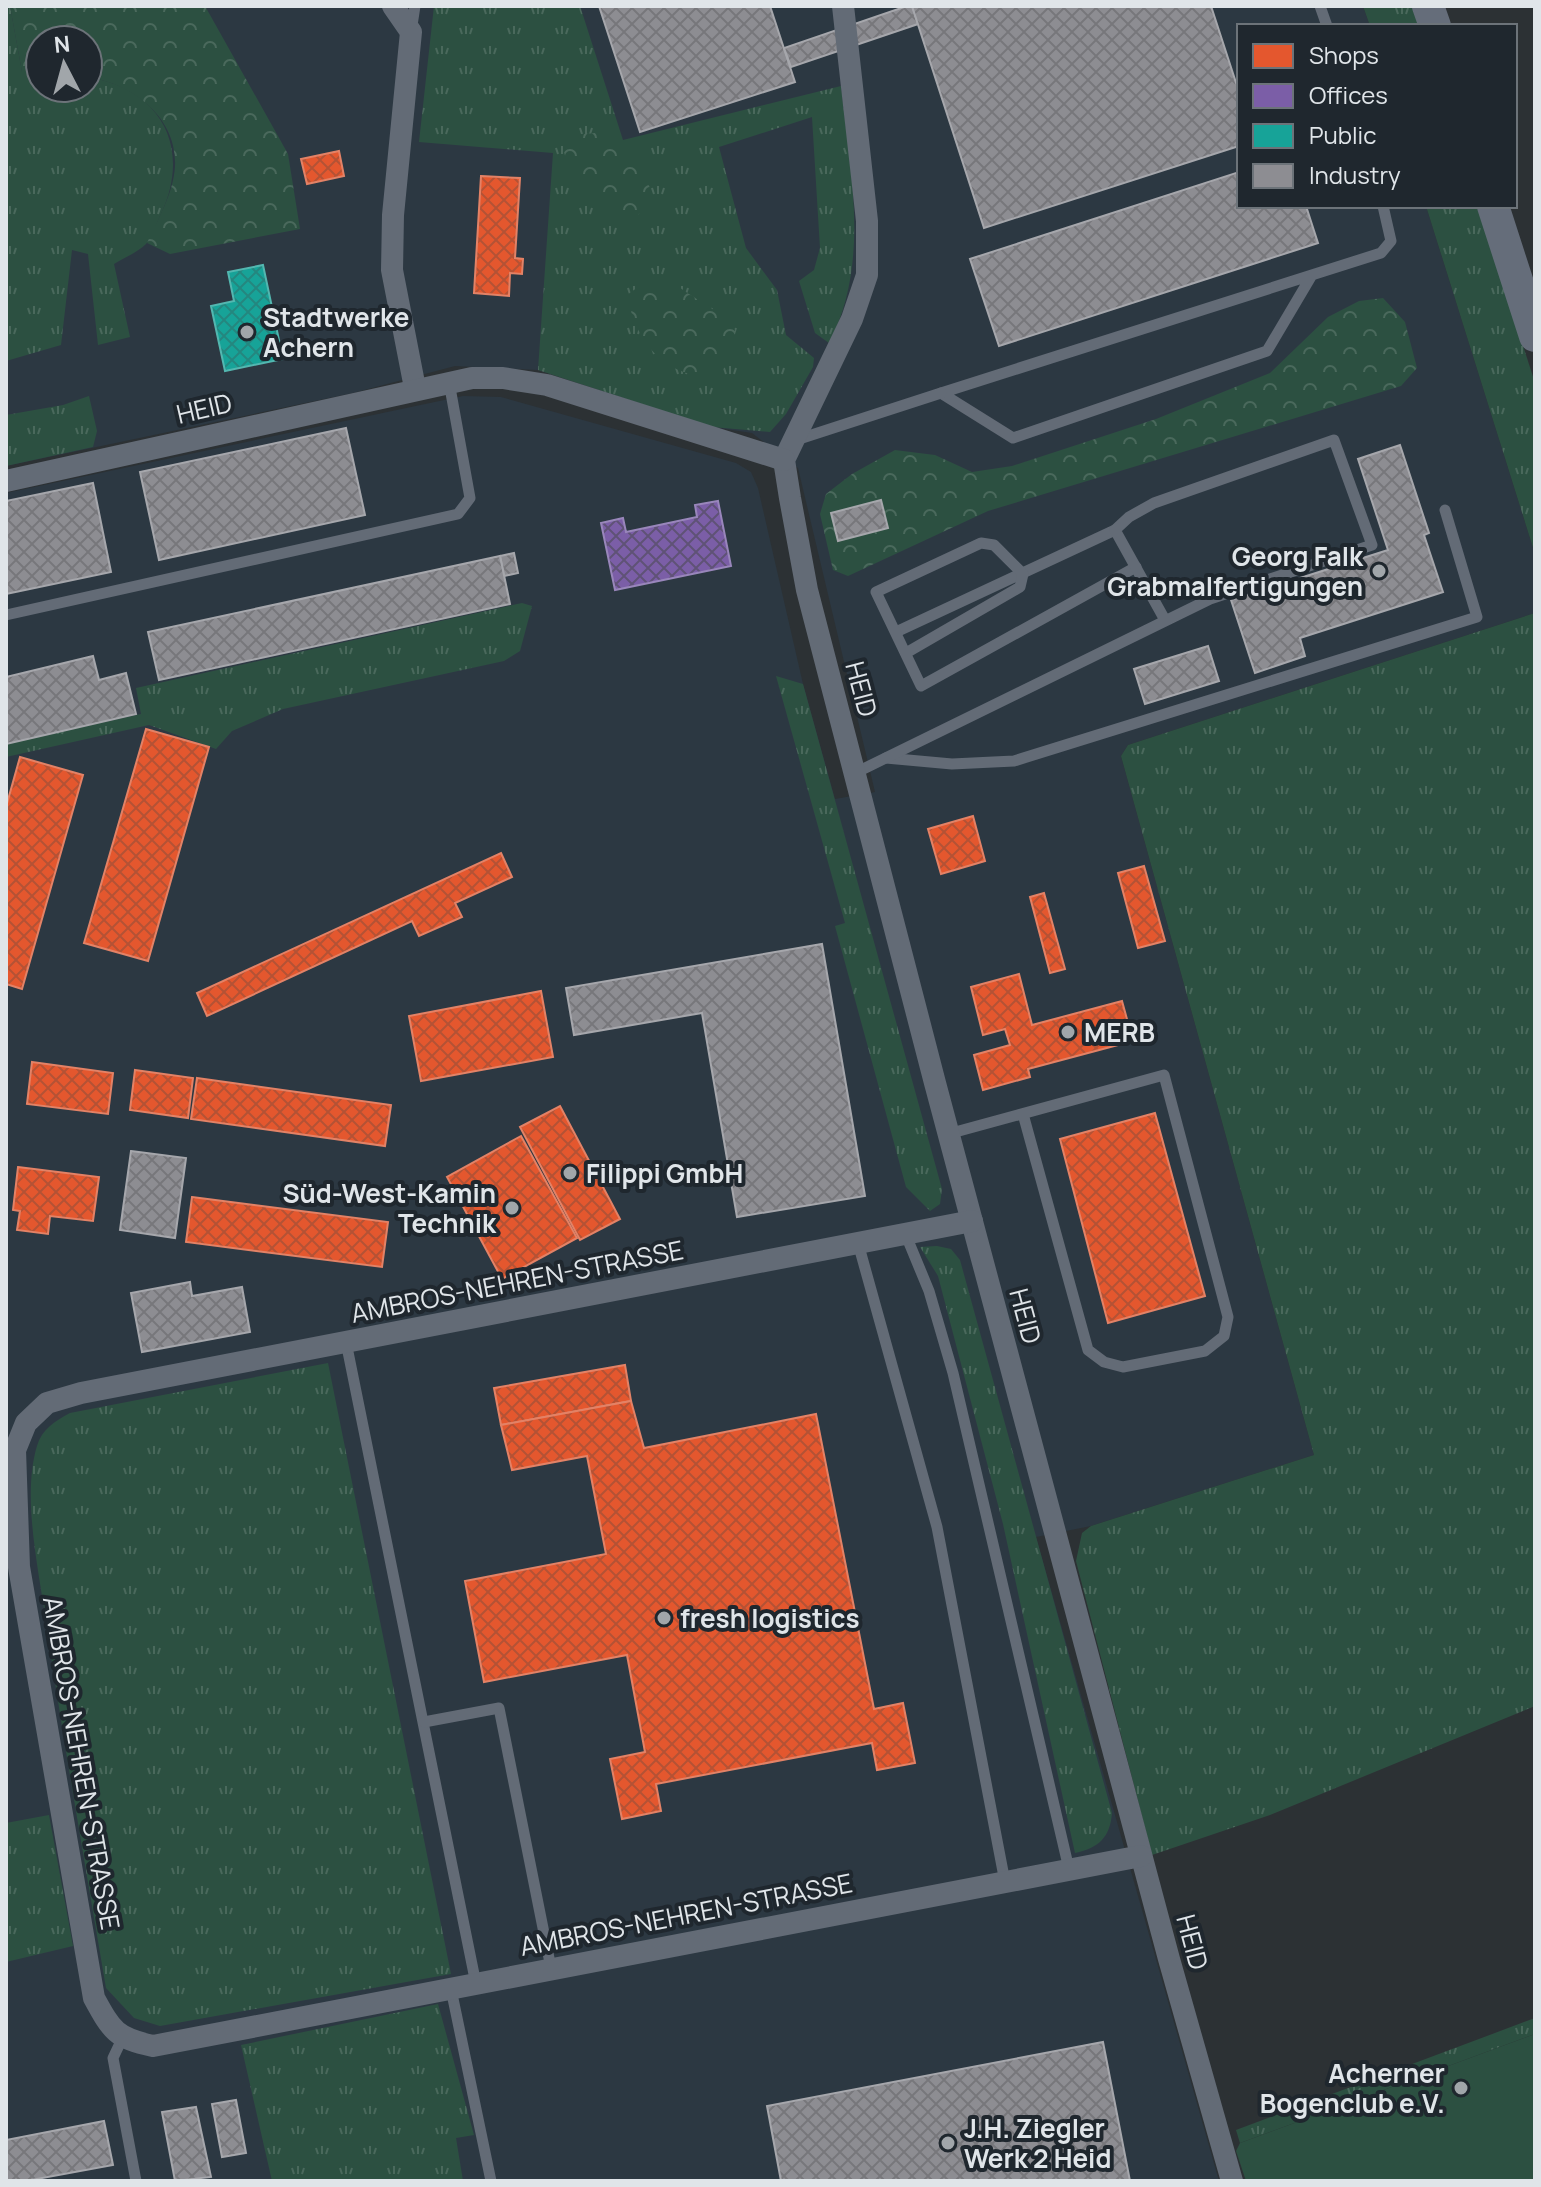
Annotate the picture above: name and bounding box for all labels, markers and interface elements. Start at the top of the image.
north arrow [24,24,104,104]
legend [1237,24,1517,208]
text: N [52,28,71,60]
text: Shops [1309,38,1379,71]
text: Offices [1309,78,1388,111]
text: Public [1309,118,1376,151]
text: Industry [1309,158,1401,191]
place label: Stadtwerke Achern [263,299,409,365]
marker: Stadtwerke Achern [238,323,256,341]
street label: HEID [173,384,235,432]
place label: Georg Falk Grabmalfertigungen [1107,538,1364,604]
marker: Georg Falk Grabmalfertigungen [1370,562,1388,580]
street label: HEID [837,657,887,721]
place label: MERB [1084,1014,1155,1050]
marker: MERB [1059,1023,1077,1041]
place label: Filippi GmbH [586,1155,743,1191]
marker: Filippi GmbH [561,1164,579,1182]
place label: Süd-West-Kamin Technik [282,1175,497,1241]
marker: Süd-West-Kamin Technik [503,1199,521,1217]
street label: AMBROS-NEHREN-STRASSE [348,1231,686,1331]
street label: HEID [1001,1284,1051,1348]
street label: AMBROS-NEHREN-STRASSE [35,1593,129,1933]
place label: fresh logistics [680,1600,859,1636]
marker: fresh logistics [655,1609,673,1627]
street label: AMBROS-NEHREN-STRASSE [517,1864,855,1964]
street label: HEID [1168,1910,1218,1974]
place label: Acherner Bogenclub e.V. [1260,2055,1445,2121]
marker: Acherner Bogenclub e.V. [1452,2079,1470,2097]
place label: J.H. Ziegler Werk 2 Heid [964,2110,1111,2176]
marker: J.H. Ziegler Werk 2 Heid [939,2134,957,2152]

